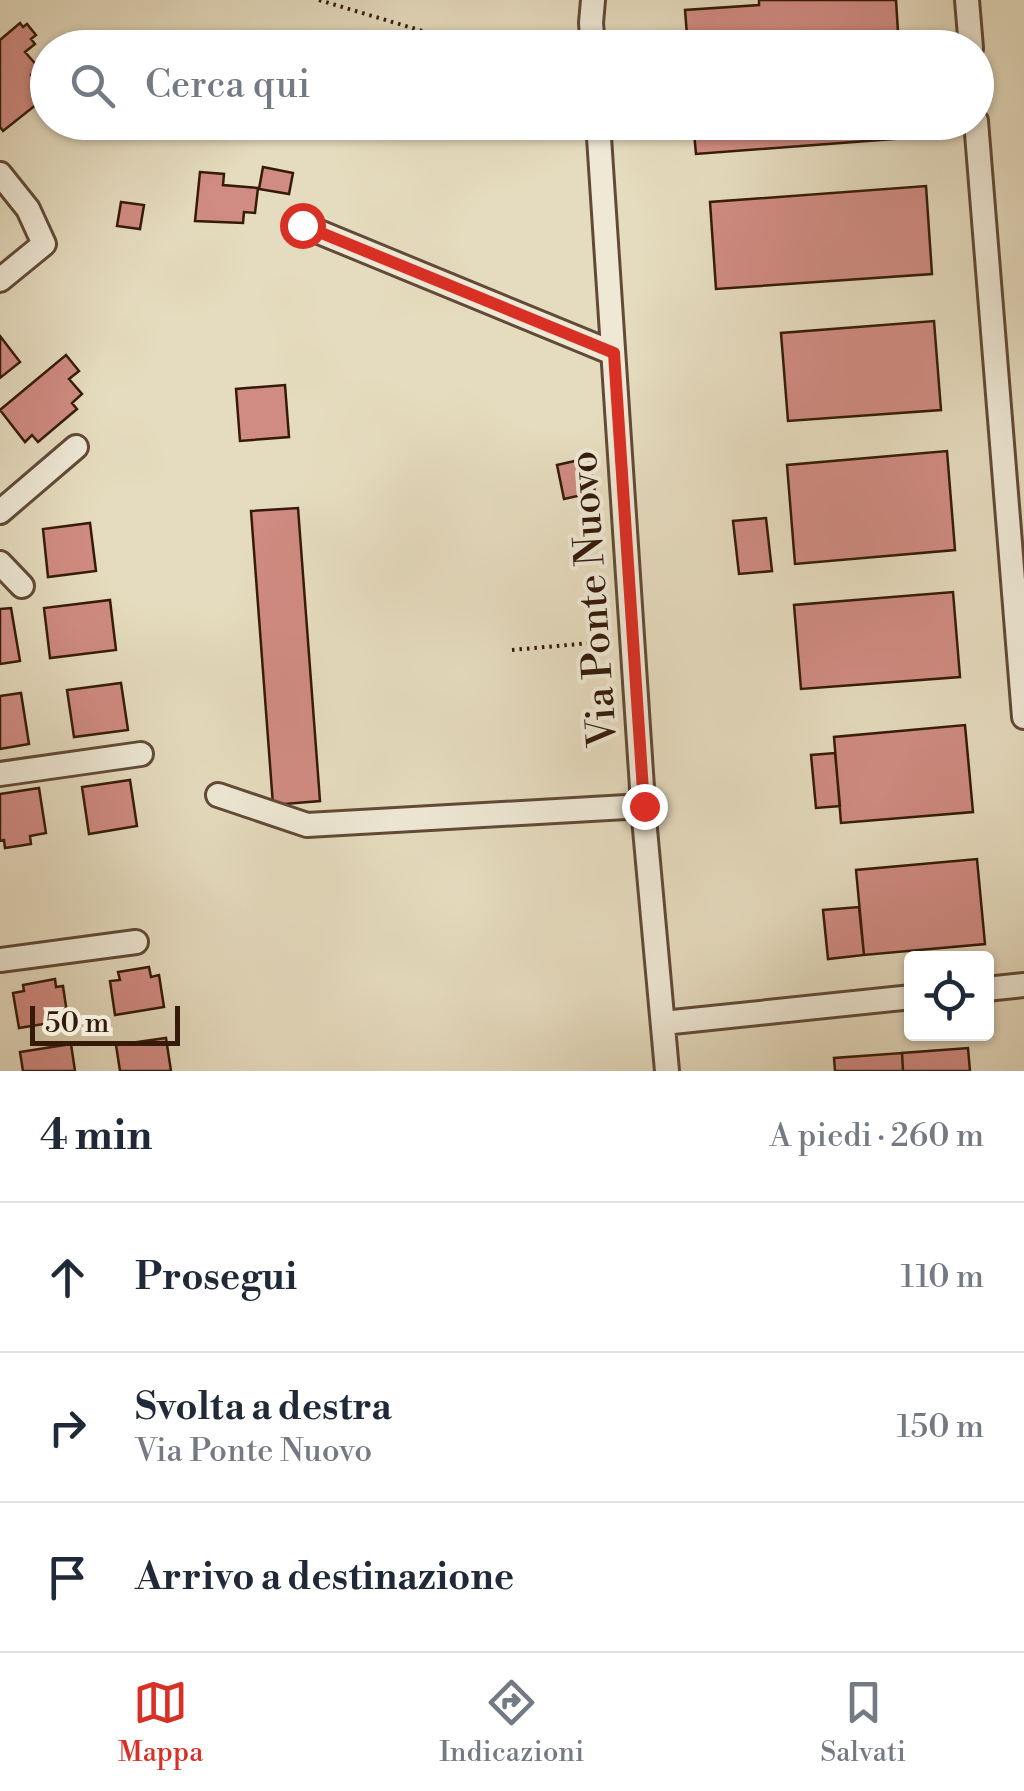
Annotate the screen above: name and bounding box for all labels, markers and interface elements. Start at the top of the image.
search box [30,30,994,140]
icon: search [65,58,120,113]
text: Cerca qui [145,62,310,109]
route start [280,203,326,249]
street label: Via Ponte Nuovo [559,449,629,749]
route end [622,784,668,830]
map controls [904,951,994,1041]
button: locate [904,951,994,1041]
scale bar [30,1001,180,1046]
text: 50 m [45,1006,109,1041]
text: 4 min [40,1110,152,1163]
text: A piedi · 260 m [770,1116,984,1156]
icon: ahead [40,1250,95,1305]
text: Prosegui [135,1254,297,1301]
text: 110 m [901,1257,984,1297]
text: Svolta a destra [135,1384,392,1431]
icon: right [40,1400,95,1455]
text: 150 m [897,1407,984,1447]
text: Via Ponte Nuovo [135,1431,372,1471]
icon: arrive [40,1550,95,1605]
text: Arrivo a destinazione [135,1554,514,1601]
tab: Mappa [118,1675,203,1770]
tab: Indicazioni [439,1675,584,1770]
tab: Salvati [820,1675,906,1770]

